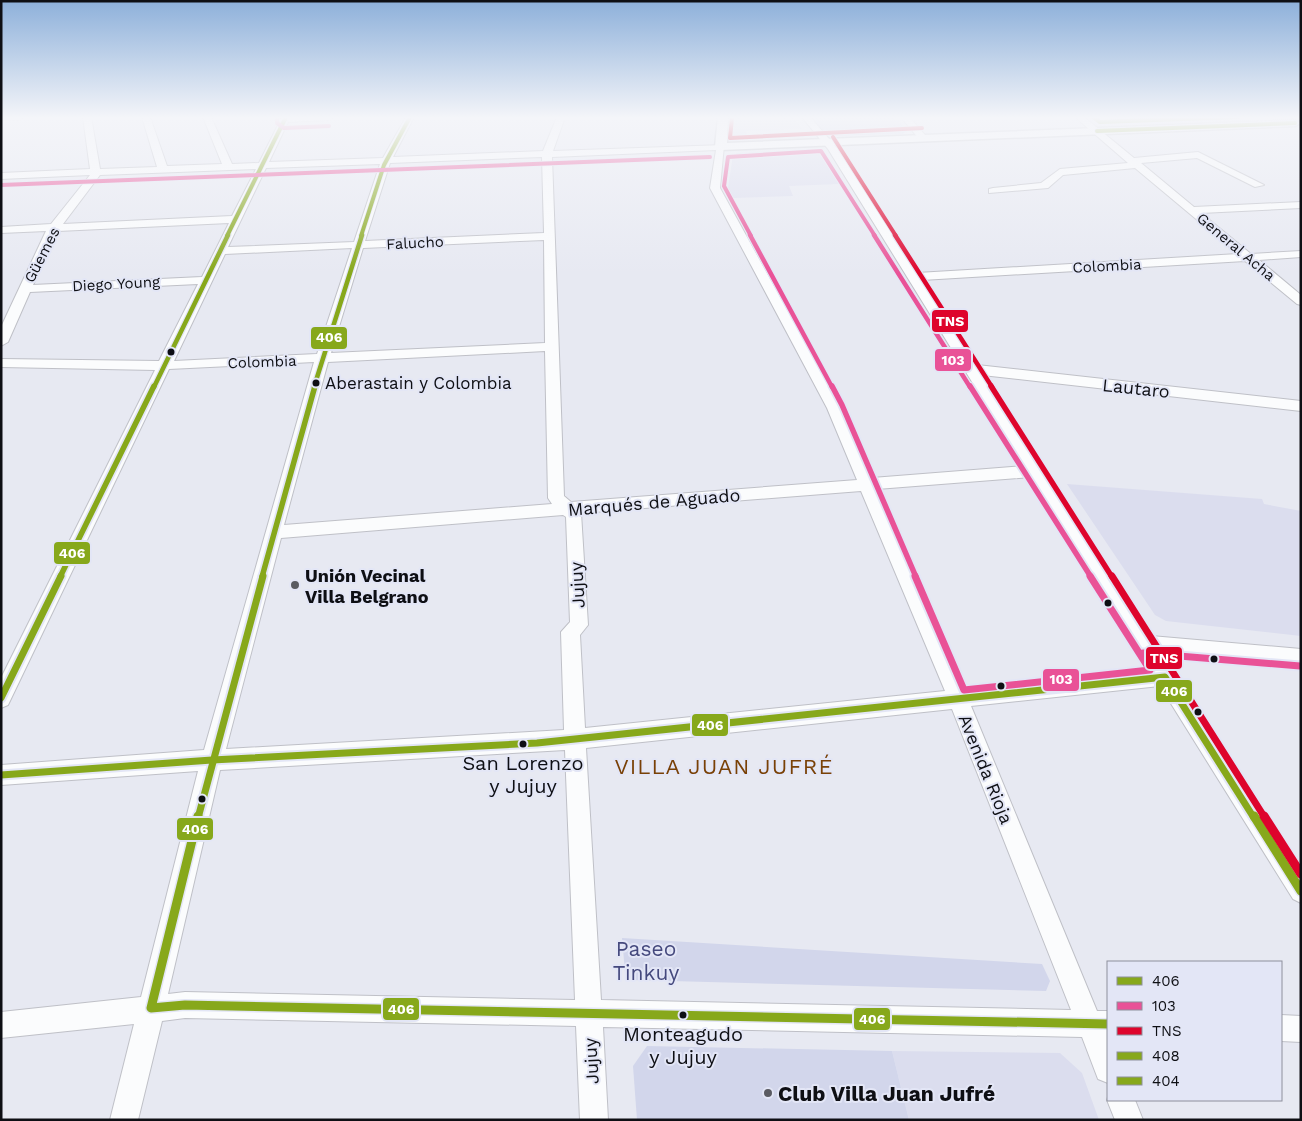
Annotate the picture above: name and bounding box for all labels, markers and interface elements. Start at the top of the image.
street label: General Acha [1193,209,1279,285]
street label: Güemes [20,224,64,286]
street label: Falucho [386,233,444,253]
street label: Colombia [1072,255,1142,277]
street label: Diego Young [72,273,160,295]
line badge: TNS [931,309,969,333]
text: TNS [936,313,964,329]
line badge: 406 [310,326,348,350]
text: 406 [316,329,343,345]
unlabelled marker [166,347,176,357]
line badge: 103 [934,348,972,372]
street label: Colombia [227,352,297,372]
text: 103 [941,352,965,368]
place label: Aberastain y Colombia [325,373,512,393]
street label: Lautaro [1101,374,1171,402]
marker: Aberastain y Colombia [311,378,321,388]
street label: Marqués de Aguado [567,484,741,520]
line badge: 406 [53,541,91,565]
text: 406 [59,545,86,561]
street label: Jujuy [565,561,589,609]
place label: Unión Vecinal Villa Belgrano [305,565,429,607]
marker: Unión Vecinal Villa Belgrano [289,579,301,591]
unlabelled marker [1103,598,1113,608]
line badge: TNS [1145,646,1183,670]
text: TNS [1150,650,1178,666]
unlabelled marker [1209,654,1219,664]
line badge: 103 [1042,668,1080,692]
text: 103 [1049,671,1073,687]
line badge: 406 [1155,679,1193,703]
unlabelled marker [996,681,1006,691]
text: 406 [1161,683,1188,699]
unlabelled marker [1193,707,1203,717]
street label: Avenida Rioja [954,711,1018,827]
line badge: 406 [691,713,729,737]
text: 406 [697,717,724,733]
marker: San Lorenzo y Jujuy [518,739,528,749]
place label: San Lorenzo y Jujuy [462,751,584,798]
district label: VILLA JUAN JUFRÉ [615,754,833,779]
unlabelled marker [197,794,207,804]
line badge: 406 [176,817,214,841]
text: 406 [182,821,209,837]
park label: Paseo Tinkuy [613,936,679,985]
legend [1107,961,1282,1101]
text: 406 [1152,972,1180,990]
line badge: 406 [382,997,420,1021]
text: 103 [1152,997,1176,1015]
text: 406 [388,1001,415,1017]
line badge: 406 [853,1007,891,1031]
marker: Monteagudo y Jujuy [678,1010,688,1020]
text: 406 [859,1011,886,1027]
place label: Monteagudo y Jujuy [623,1022,743,1069]
text: TNS [1152,1022,1182,1040]
street label: Jujuy [579,1037,603,1085]
text: 408 [1152,1047,1180,1065]
text: 404 [1152,1072,1180,1090]
place label: Club Villa Juan Jufré [778,1081,995,1106]
marker: Club Villa Juan Jufré [762,1087,774,1099]

